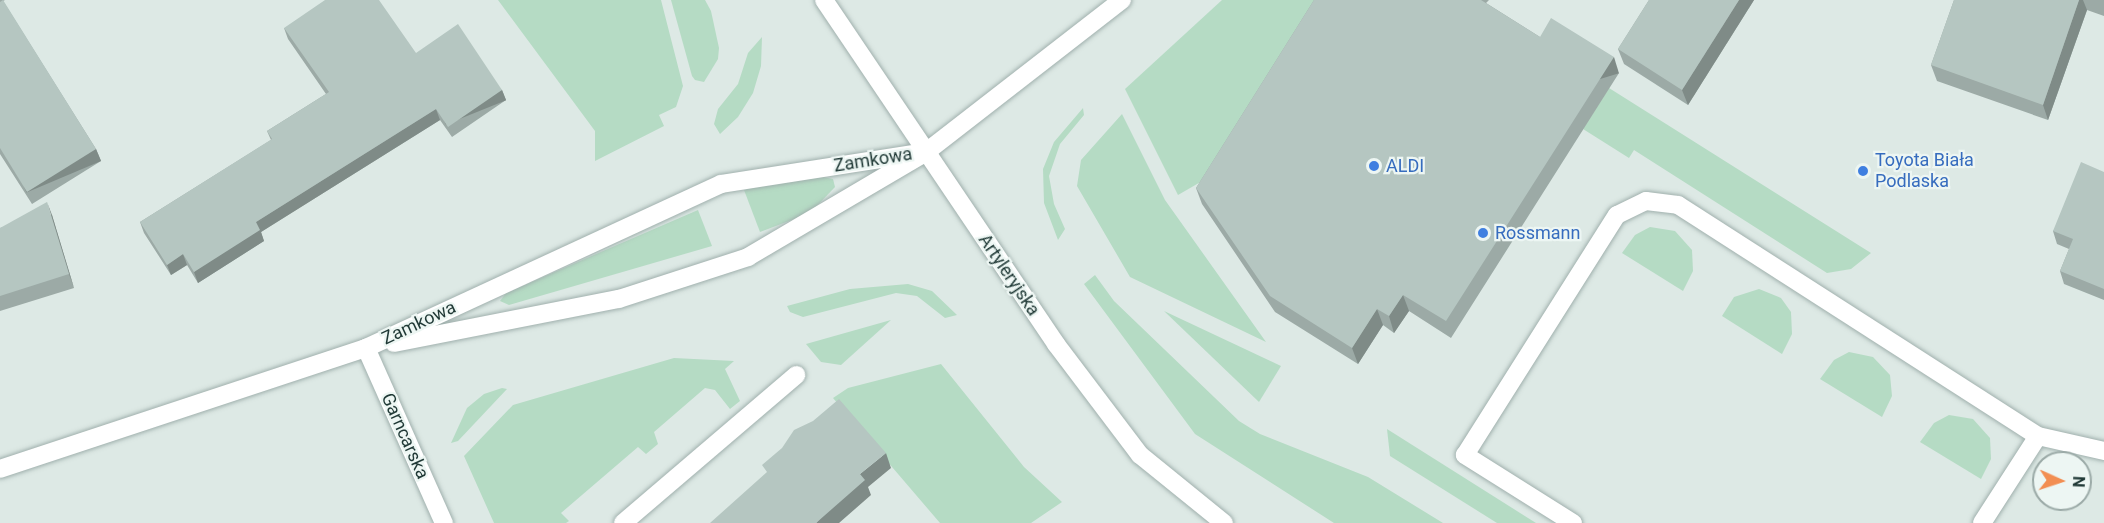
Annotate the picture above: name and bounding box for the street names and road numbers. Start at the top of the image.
street label: Zamkowa [832,143,914,177]
street label: Artyleryjska [974,230,1044,320]
street label: Zamkowa [379,297,459,349]
street label: Garncarska [377,390,433,482]

